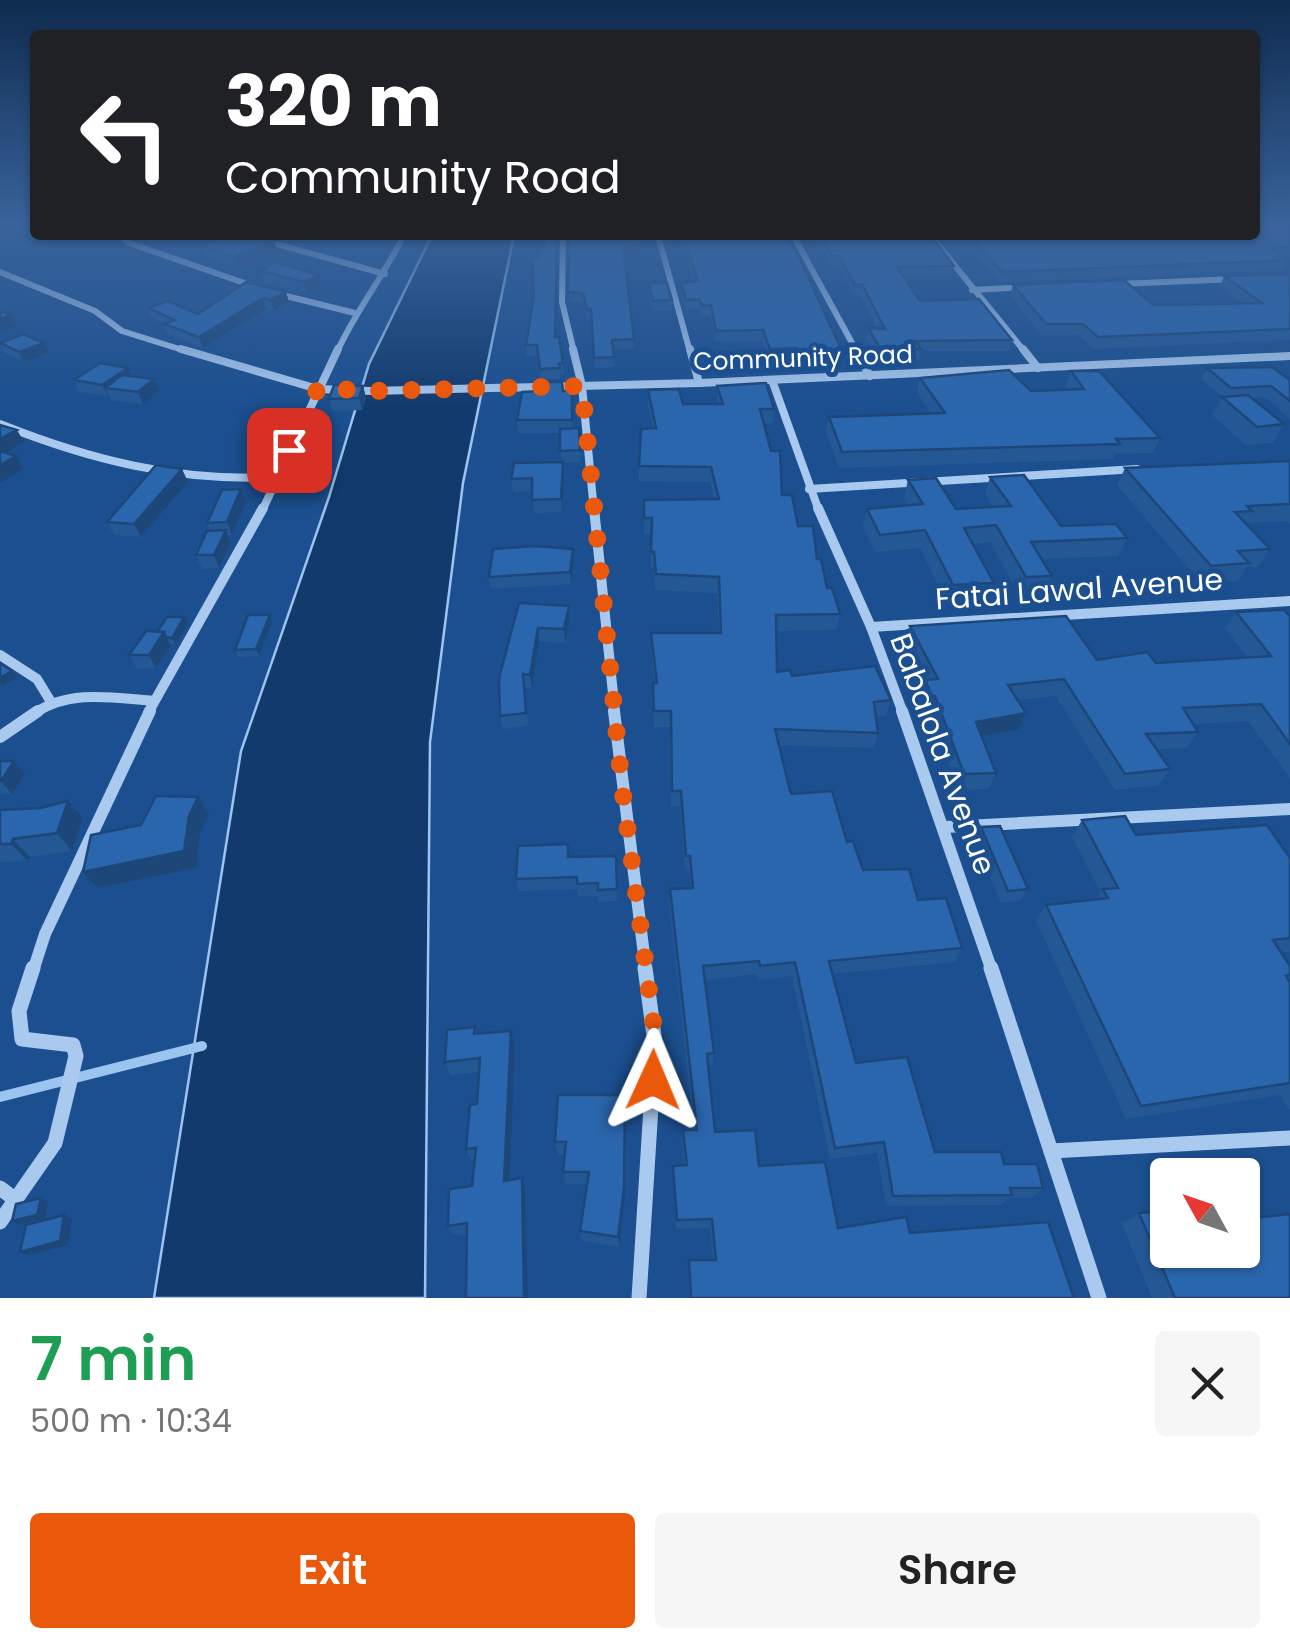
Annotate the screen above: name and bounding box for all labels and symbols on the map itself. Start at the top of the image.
street label: Community Road [693,337,913,379]
pin [247,408,332,493]
street label: Fatai Lawal Avenue [934,558,1224,620]
street label: Babalola Avenue [879,627,1007,881]
position arrow [601,1028,705,1132]
north arrow [1150,1158,1260,1268]

